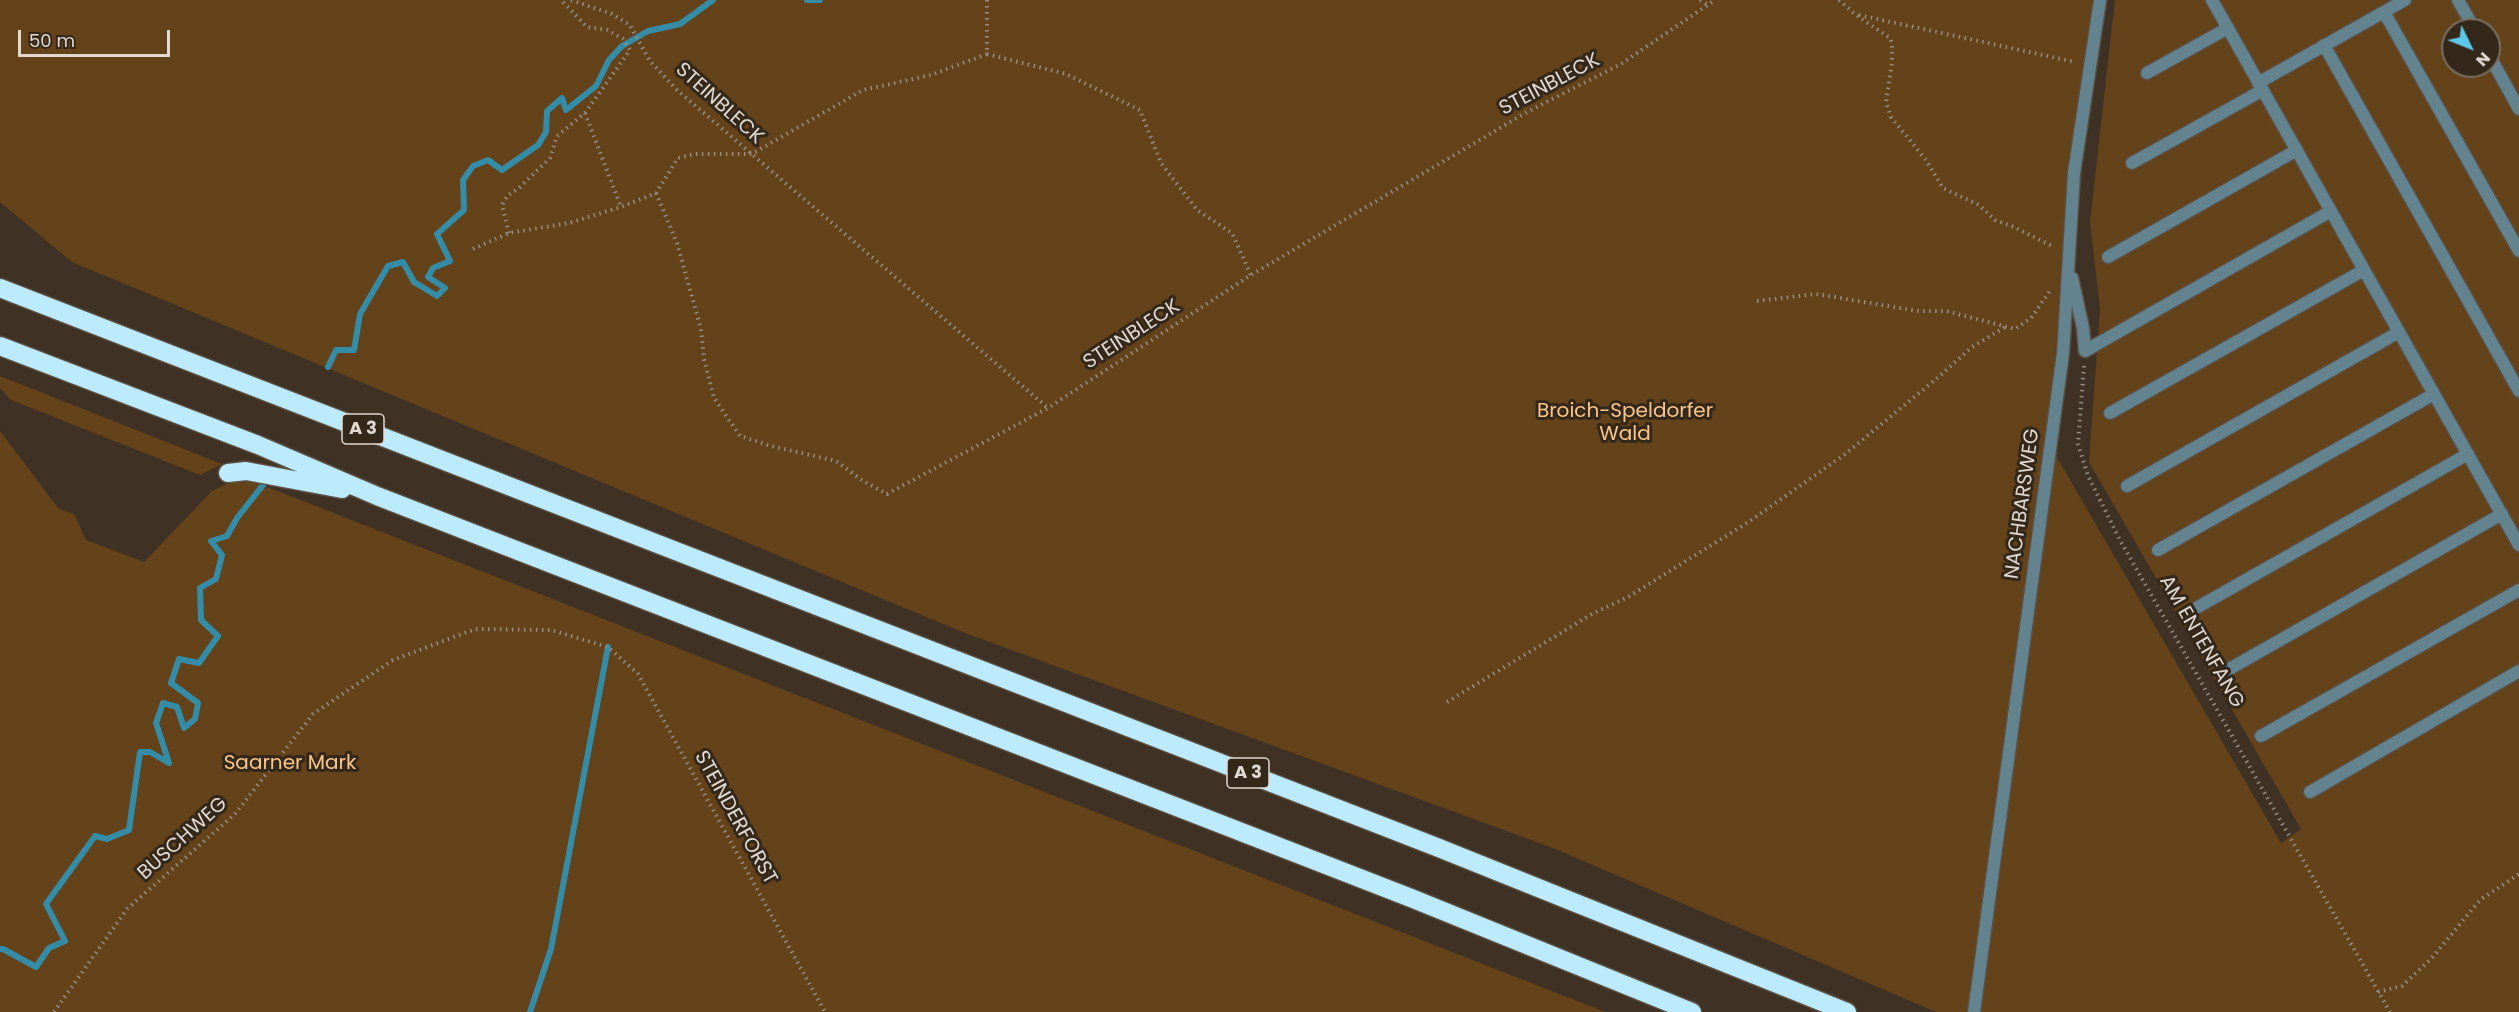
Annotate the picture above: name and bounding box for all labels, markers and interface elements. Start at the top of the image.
scale bar [21,18,172,56]
north arrow [2441,18,2501,78]
text: 50 m [29,28,75,53]
text: N [2471,47,2496,71]
street label: STEINBLECK [1496,48,1604,122]
street label: STEINBLECK [670,58,768,150]
street label: STEINBLECK [1079,295,1185,375]
park label: Broich-Speldorfer Wald [1537,400,1713,447]
road number: A 3 [342,414,384,444]
street label: NACHBARSWEG [2001,427,2045,581]
street label: AM ENTENFANG [2153,572,2249,712]
street label: STEINDERFORST [688,747,782,889]
park label: Saarner Mark [224,752,356,776]
road number: A 3 [1227,758,1269,788]
street label: BUSCHWEG [133,793,233,885]

